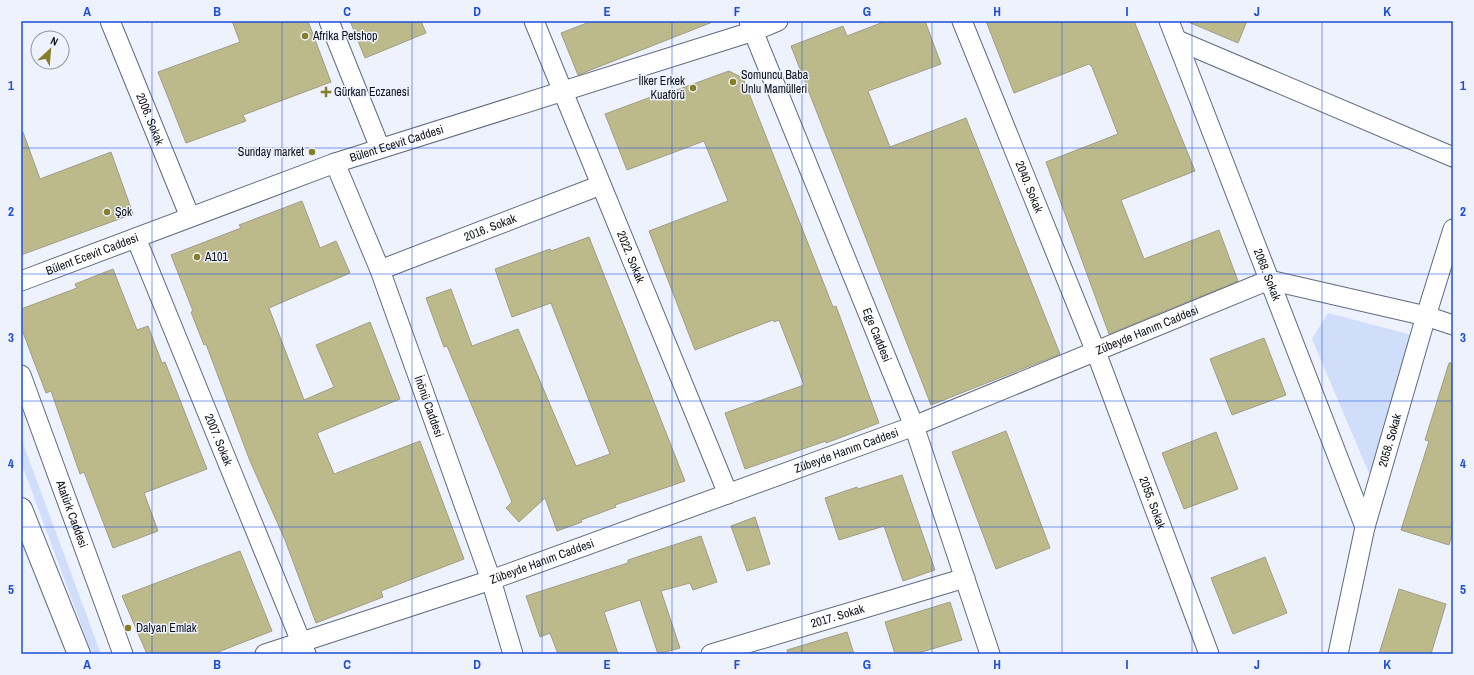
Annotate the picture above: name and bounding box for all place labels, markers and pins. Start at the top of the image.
place label: Afrika Petshop [312,28,378,44]
marker: Afrika Petshop [300,31,310,41]
place label: Somuncu Baba Unlu Mamülleri [741,67,809,97]
place label: İlker Erkek Kuaförü [639,73,685,103]
marker: Somuncu Baba Unlu Mamülleri [728,77,738,87]
marker: İlker Erkek Kuaförü [688,83,698,93]
place label: Gürkan Eczanesi [334,84,409,100]
marker: Gürkan Eczanesi [321,87,331,97]
place label: Sunday market [238,144,304,160]
marker: Sunday market [307,147,317,157]
place label: Şok [115,204,132,220]
marker: Şok [102,207,112,217]
place label: A101 [204,249,229,265]
marker: A101 [192,252,202,262]
place label: Dalyan Emlak [136,620,197,636]
marker: Dalyan Emlak [123,623,133,633]

